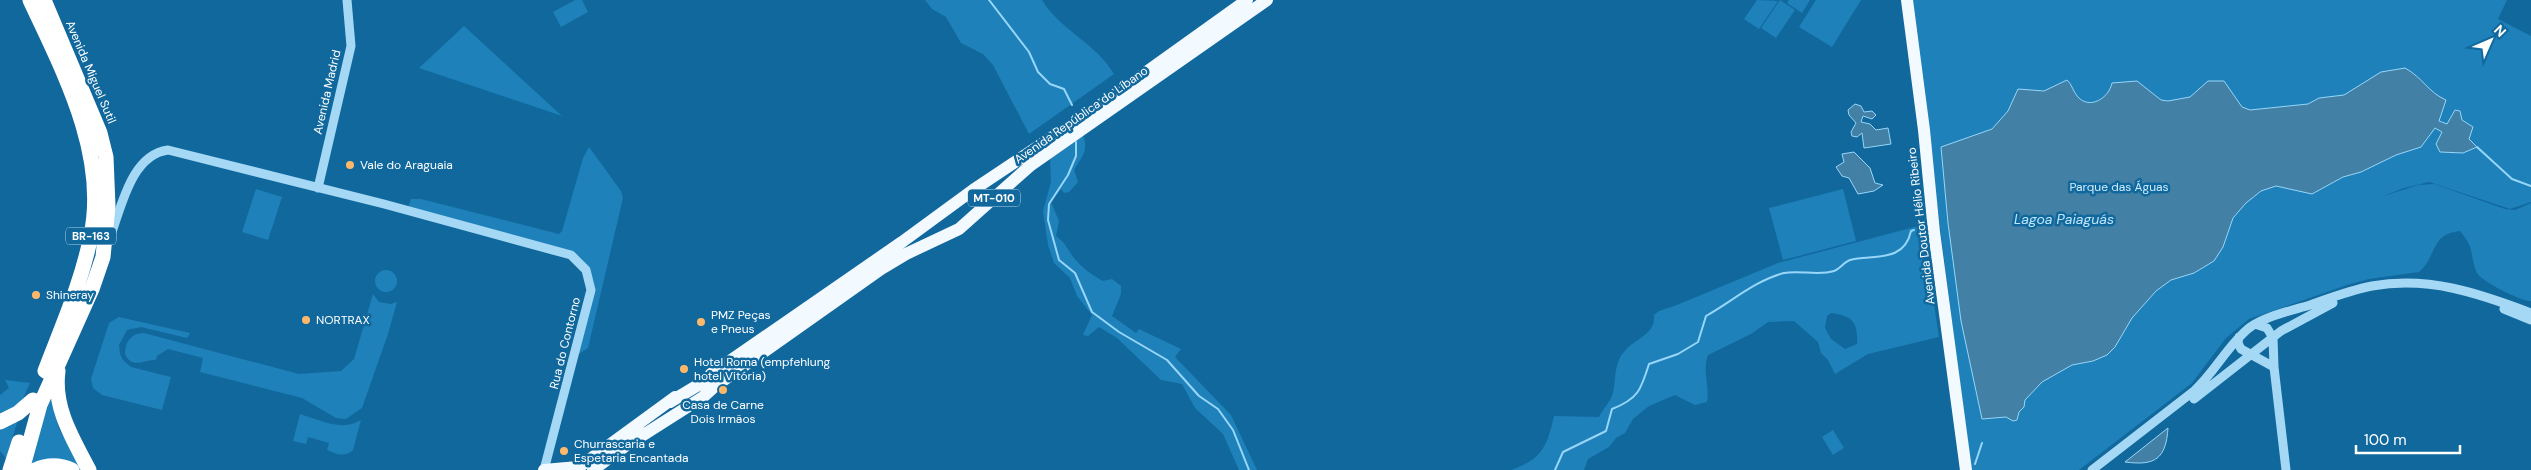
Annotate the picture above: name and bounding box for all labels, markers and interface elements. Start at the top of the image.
north arrow [2466,15,2516,65]
street label: Avenida Miguel Sutil [62,18,120,126]
text: N [2490,21,2510,41]
street label: Avenida Madrid [310,48,344,136]
street label: Avenida República do Líbano [1011,63,1151,167]
street label: Avenida Doutor Hélio Ribeiro [1903,147,1939,305]
place label: Vale do Araguaia [360,157,453,173]
marker: Vale do Araguaia [344,159,356,171]
park label: Parque das Águas [2069,179,2169,195]
road number: MT-010 [968,190,1020,207]
water label: Lagoa Paiaguás [2014,210,2114,228]
road number: BR-163 [66,228,116,245]
place label: Shineray [46,287,94,303]
marker: Shineray [30,289,42,301]
street label: Rua do Contorno [546,295,584,391]
place label: PMZ Peças e Pneus [711,307,771,337]
place label: NORTRAX [316,312,370,328]
marker: NORTRAX [300,314,312,326]
marker: PMZ Peças e Pneus [695,316,707,328]
place label: Hotel Roma (empfehlung hotel Vitória) [694,354,831,384]
marker: Hotel Roma (empfehlung hotel Vitória) [678,363,690,375]
marker: Casa de Carne Dois Irmãos [717,384,729,396]
place label: Casa de Carne Dois Irmãos [682,397,764,427]
scale bar [2356,422,2460,454]
text: 100 m [2364,430,2407,450]
place label: Churrascaria e Espetaria Encantada [574,436,688,466]
marker: Churrascaria e Espetaria Encantada [558,445,570,457]

